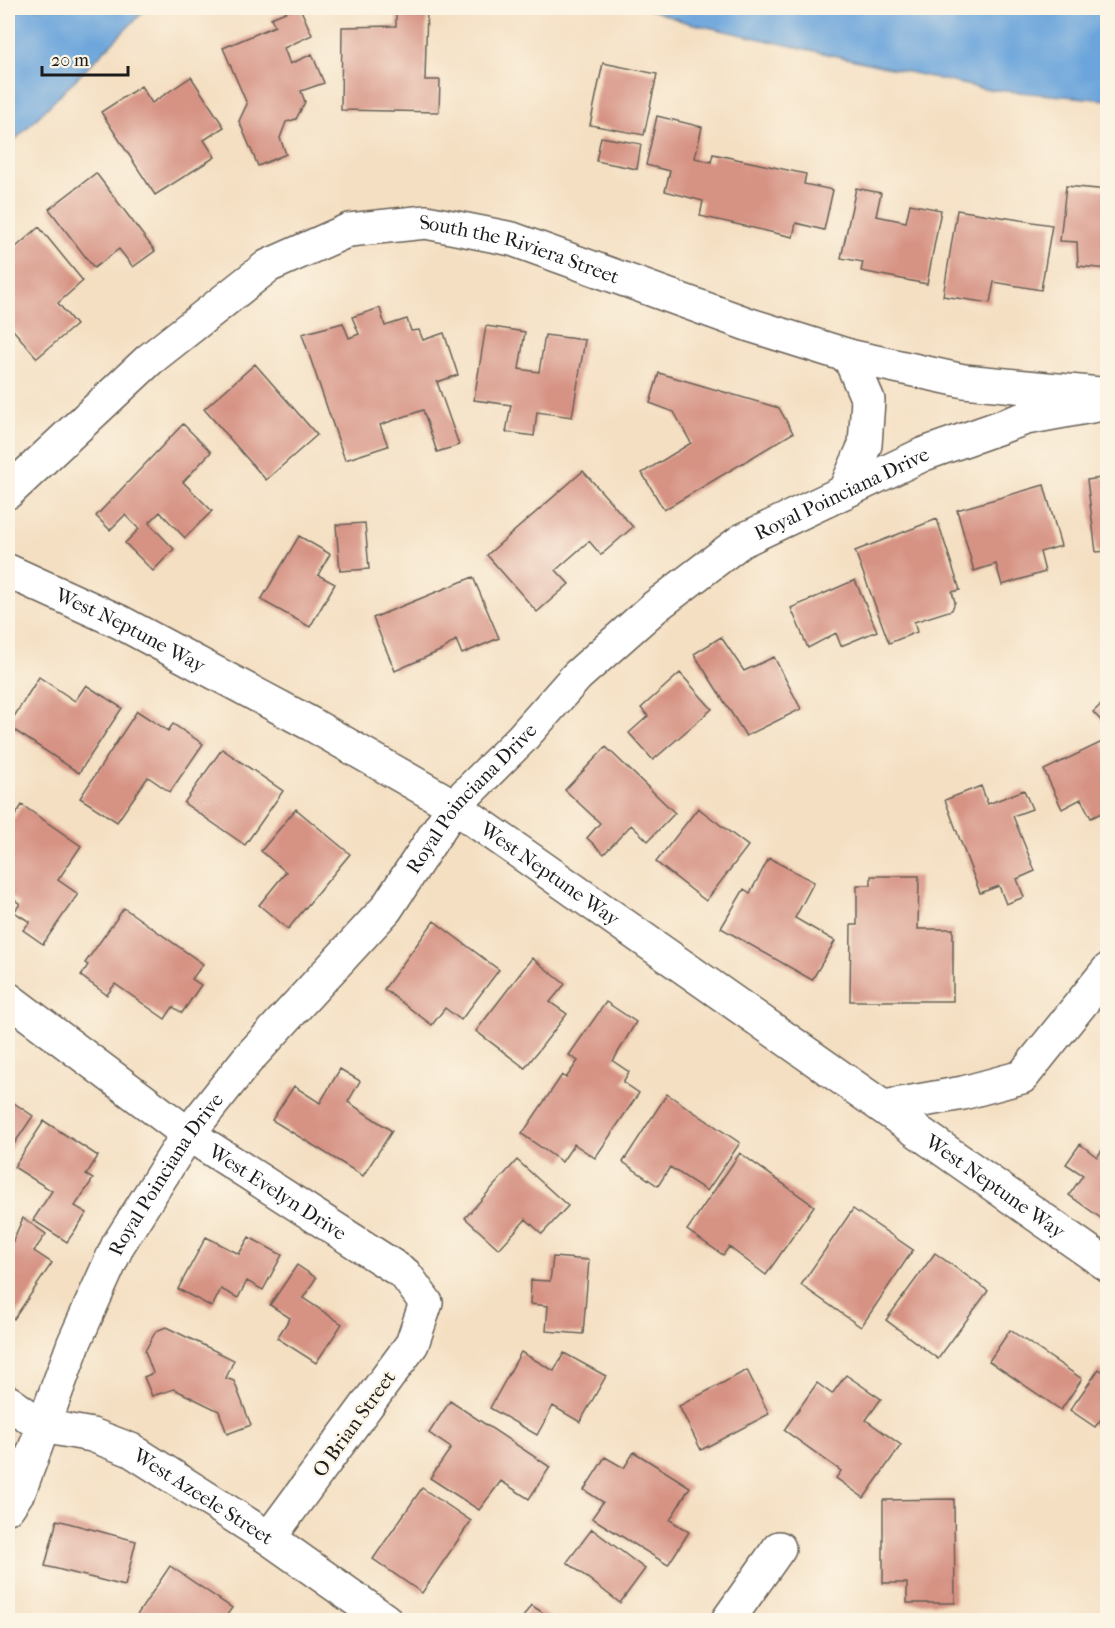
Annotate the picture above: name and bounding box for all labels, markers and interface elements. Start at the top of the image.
scale bar [42,39,128,77]
text: 20 m [51,50,89,71]
street label: South the Riviera Street [418,210,622,288]
street label: Royal Poinciana Drive [750,442,932,545]
street label: West Neptune Way [51,582,211,678]
street label: Royal Poinciana Drive [401,718,541,878]
street label: West Neptune Way [475,816,625,931]
street label: Royal Poinciana Drive [103,1088,228,1259]
street label: West Neptune Way [921,1129,1071,1244]
street label: West Evelyn Drive [204,1139,351,1245]
street label: O Brian Street [308,1366,400,1482]
street label: West Azeele Street [128,1443,277,1549]

